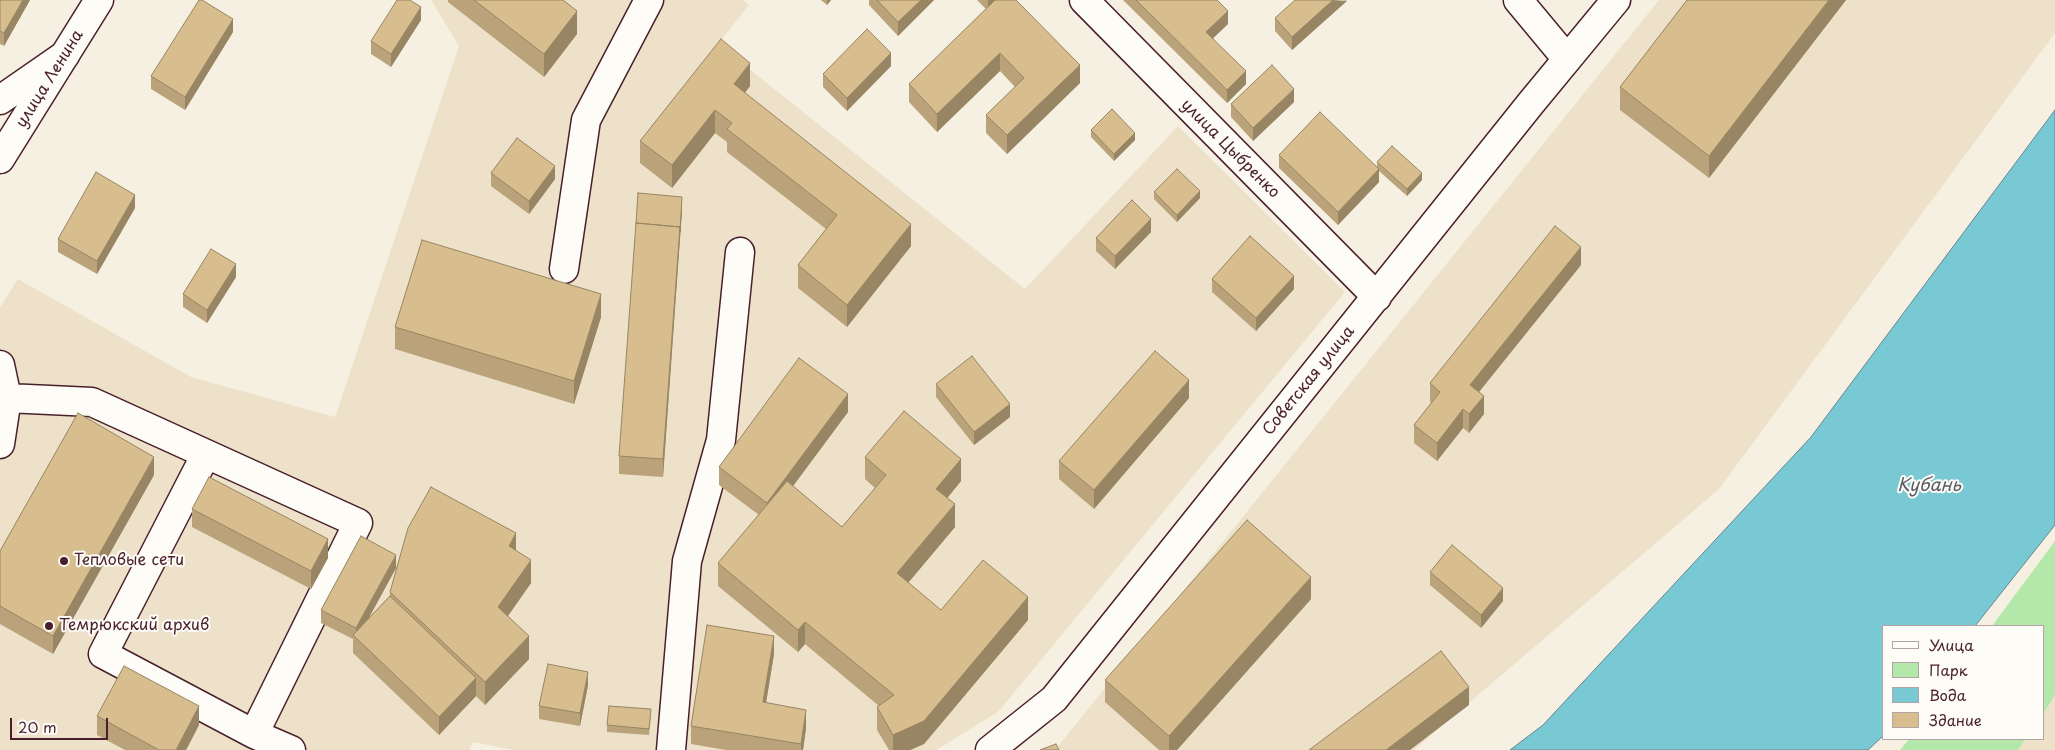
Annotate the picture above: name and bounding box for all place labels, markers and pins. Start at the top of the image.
place label: Тепловые сети [74,551,184,571]
marker: Тепловые сети [58,555,70,567]
place label: Темрюкский архив [59,616,209,636]
marker: Темрюкский архив [43,620,55,632]

